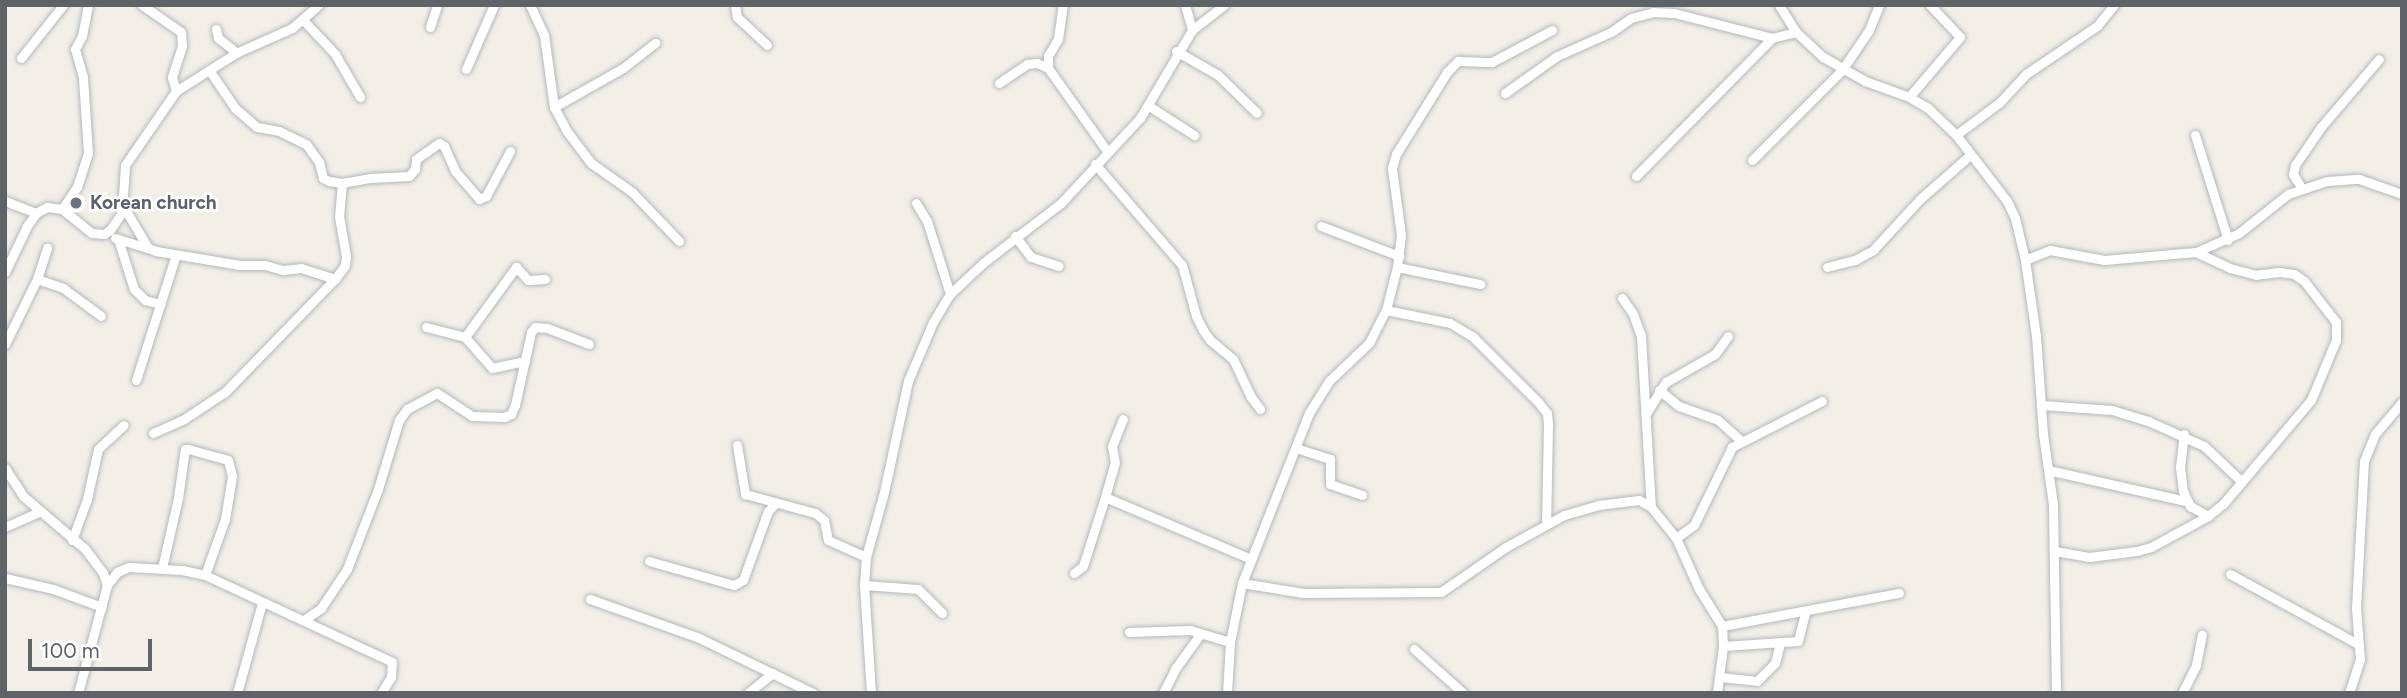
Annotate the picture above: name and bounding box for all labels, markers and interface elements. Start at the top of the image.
place label: Korean church [90,192,217,214]
marker: Korean church [68,195,84,211]
scale bar [32,624,156,668]
text: 100 m [41,638,100,663]

